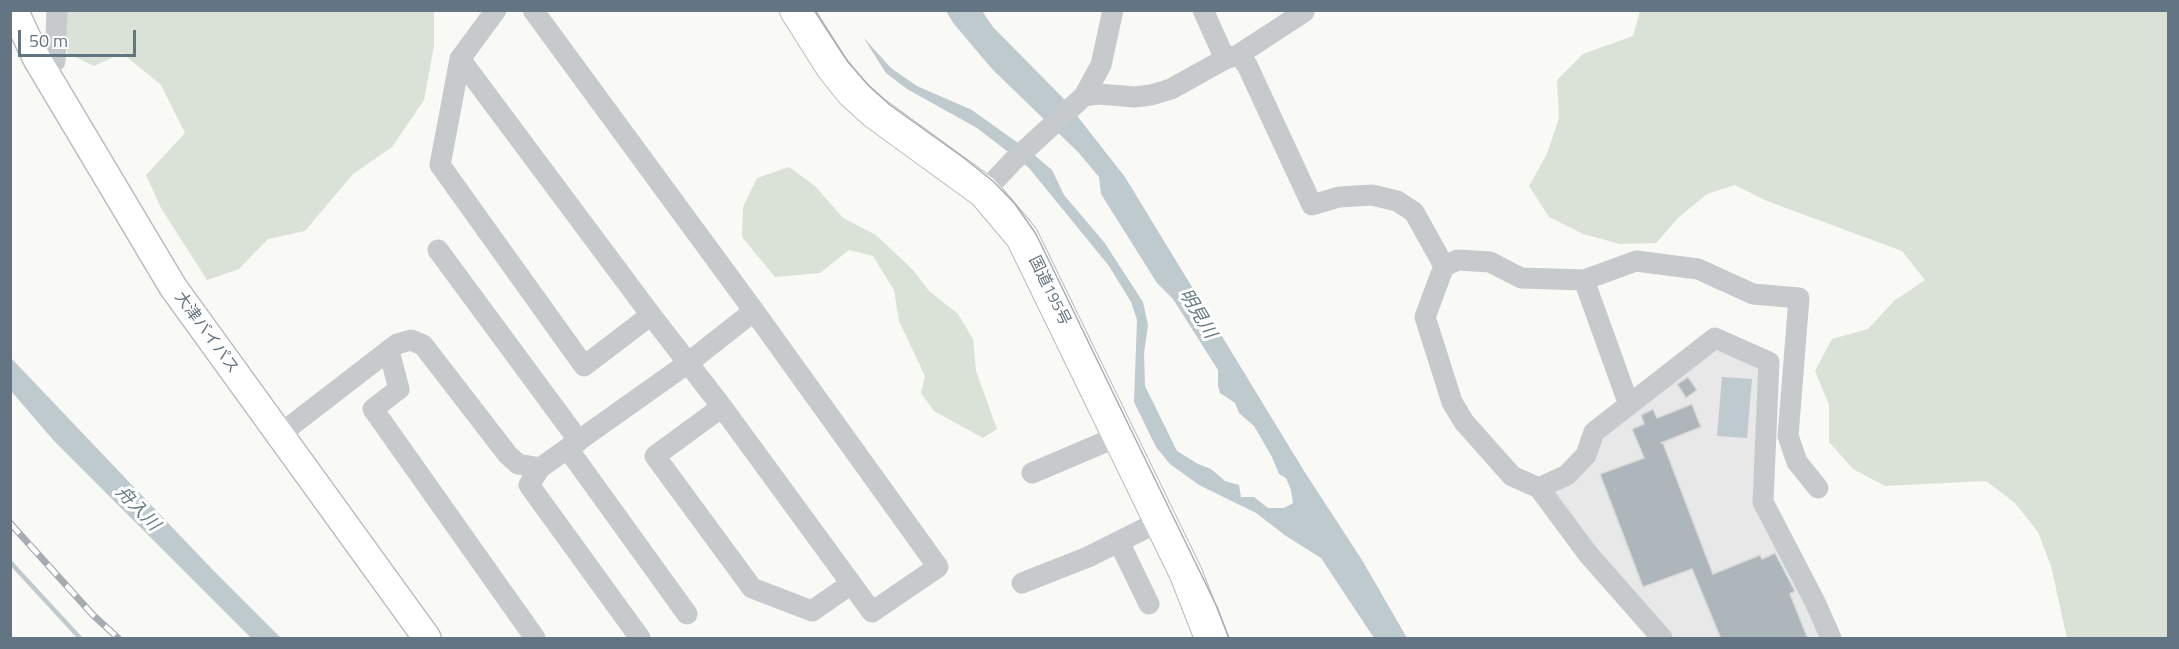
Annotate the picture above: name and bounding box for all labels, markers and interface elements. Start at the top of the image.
scale bar [21,18,140,56]
text: 50 m [29,27,68,54]
street label: 国道195号 [1024,253,1074,329]
water label: 明見川 [1174,285,1220,343]
street label: 大津バイパス [170,289,242,377]
water label: 舟入川 [110,482,164,536]

